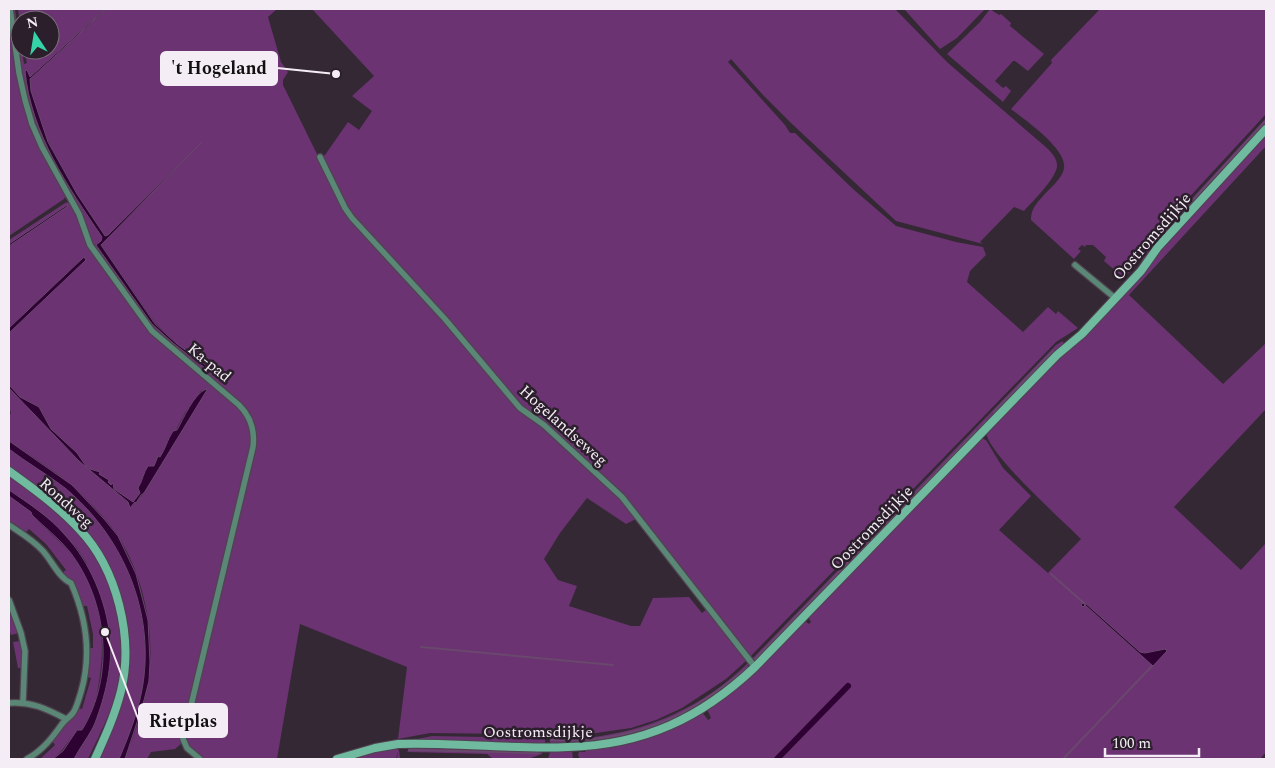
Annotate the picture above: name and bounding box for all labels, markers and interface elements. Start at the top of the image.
north arrow [10,10,60,60]
text: N [25,11,40,34]
callout: 't Hogeland [161,52,277,85]
text: 't Hogeland [171,55,268,82]
street label: Oostromsdijkje [1107,187,1197,286]
street label: Ka-pad [182,337,236,388]
street label: Hogelandseweg [514,379,613,472]
street label: Rondweg [34,472,99,534]
street label: Oostromsdijkje [825,480,919,576]
callout: Rietplas [139,704,227,737]
text: Rietplas [149,708,217,735]
street label: Oostromsdijkje [483,720,593,744]
scale bar [1105,726,1199,758]
text: 100 m [1112,732,1151,755]

